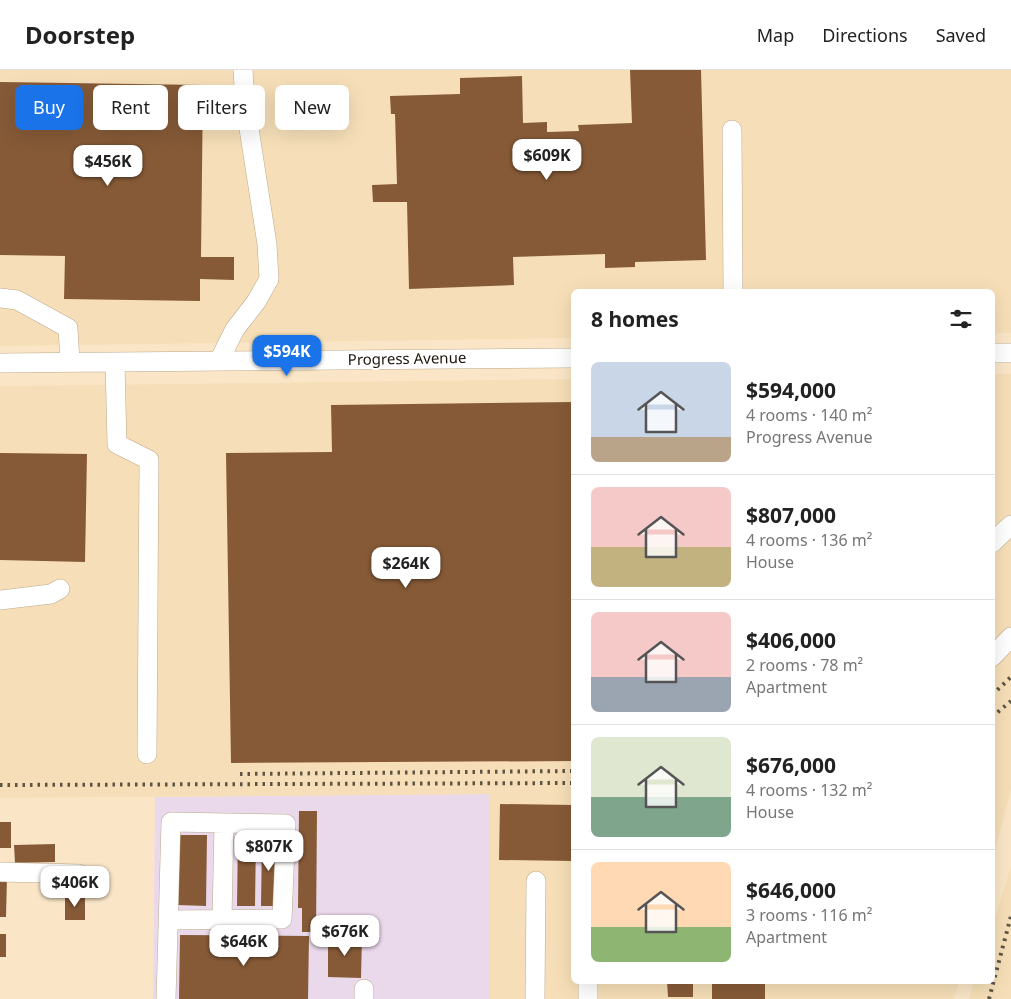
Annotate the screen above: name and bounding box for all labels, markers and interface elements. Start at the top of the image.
text: Doorstep [25,18,135,51]
text: Map [757,23,794,47]
text: Directions [822,23,908,47]
text: Saved [936,23,986,47]
chip: Buy [15,85,83,130]
chip: Rent [93,85,168,130]
chip: Filters [178,85,265,130]
chip: New [275,85,349,130]
pin: $609K [512,138,582,181]
pin: $456K [73,144,143,187]
text: $609K [523,144,571,166]
text: $456K [84,150,132,172]
text: 8 homes [591,305,679,333]
icon: filters [947,305,975,333]
pin: $594K [252,334,322,377]
text: $594K [263,340,311,362]
street label: Progress Avenue [348,347,466,369]
text: $594,000 [746,376,836,404]
icon: home [631,382,691,442]
text: 4 rooms · 140 m² [746,404,872,426]
text: Progress Avenue [746,426,872,448]
text: $807,000 [746,501,836,529]
icon: home [631,507,691,567]
text: 4 rooms · 136 m² [746,529,872,551]
pin: $264K [371,546,441,589]
text: House [746,551,794,573]
text: $264K [382,552,430,574]
text: $406,000 [746,626,836,654]
icon: home [631,632,691,692]
text: 2 rooms · 78 m² [746,654,863,676]
text: Apartment [746,676,827,698]
text: $676,000 [746,751,836,779]
icon: home [631,757,691,817]
text: 4 rooms · 132 m² [746,779,872,801]
text: House [746,801,794,823]
pin: $807K [234,830,304,872]
text: $807K [245,835,293,857]
pin: $406K [40,866,110,908]
text: $406K [51,871,99,893]
text: $646,000 [746,876,836,904]
icon: home [631,882,691,942]
text: 3 rooms · 116 m² [746,904,872,926]
pin: $676K [310,914,380,957]
text: $676K [321,920,369,942]
pin: $646K [209,924,279,967]
text: Apartment [746,926,827,948]
text: $646K [220,930,268,952]

